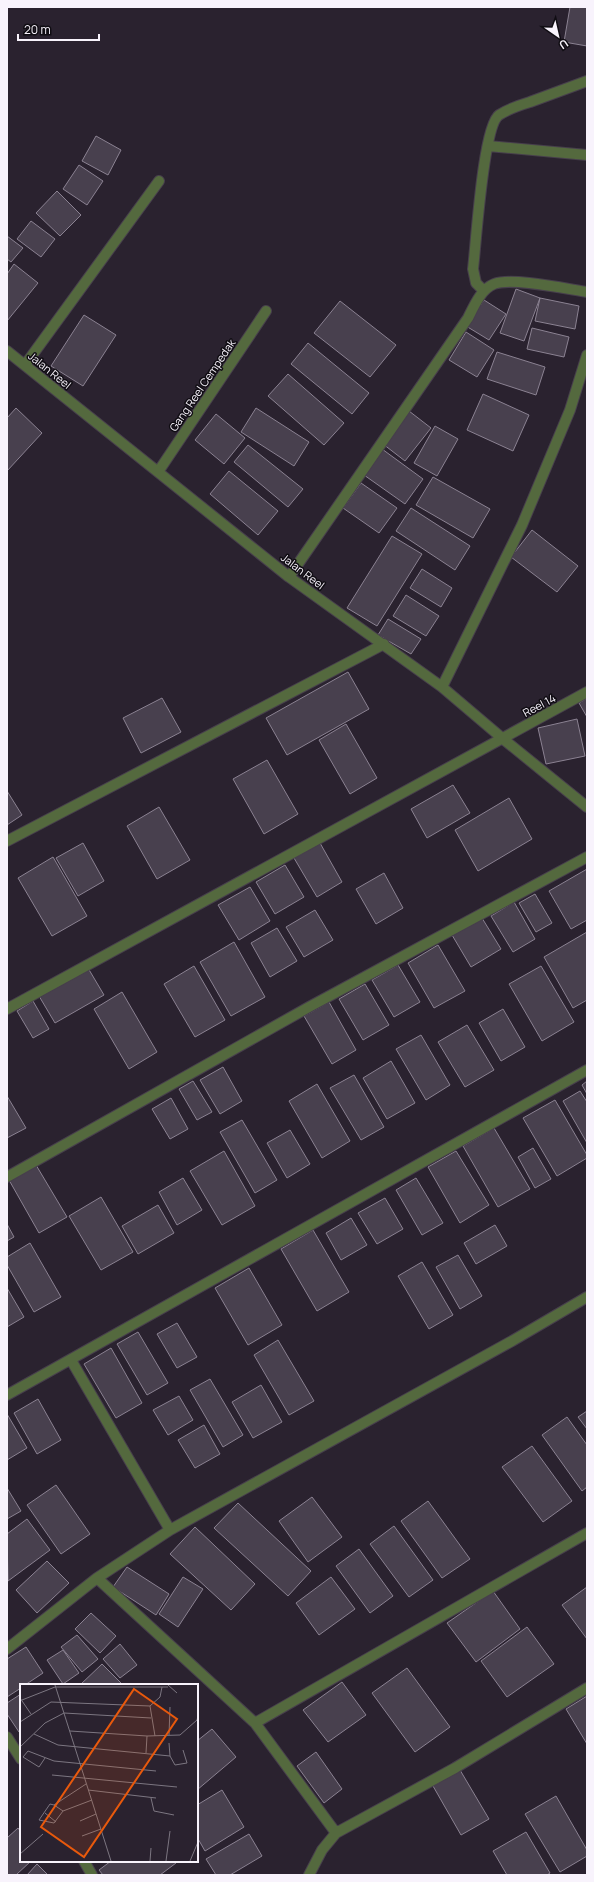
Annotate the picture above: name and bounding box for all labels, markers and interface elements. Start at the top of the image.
scale bar [18,16,99,42]
north arrow [538,16,578,56]
text: 20 m [24,21,51,38]
text: U [556,36,571,53]
street label: Gang Reel Cempedak [166,336,239,434]
street label: Jalan Reel [25,348,75,392]
street label: Jalan Reel [278,550,328,592]
street label: Reel 14 [520,690,558,720]
inset map [20,1684,198,1862]

